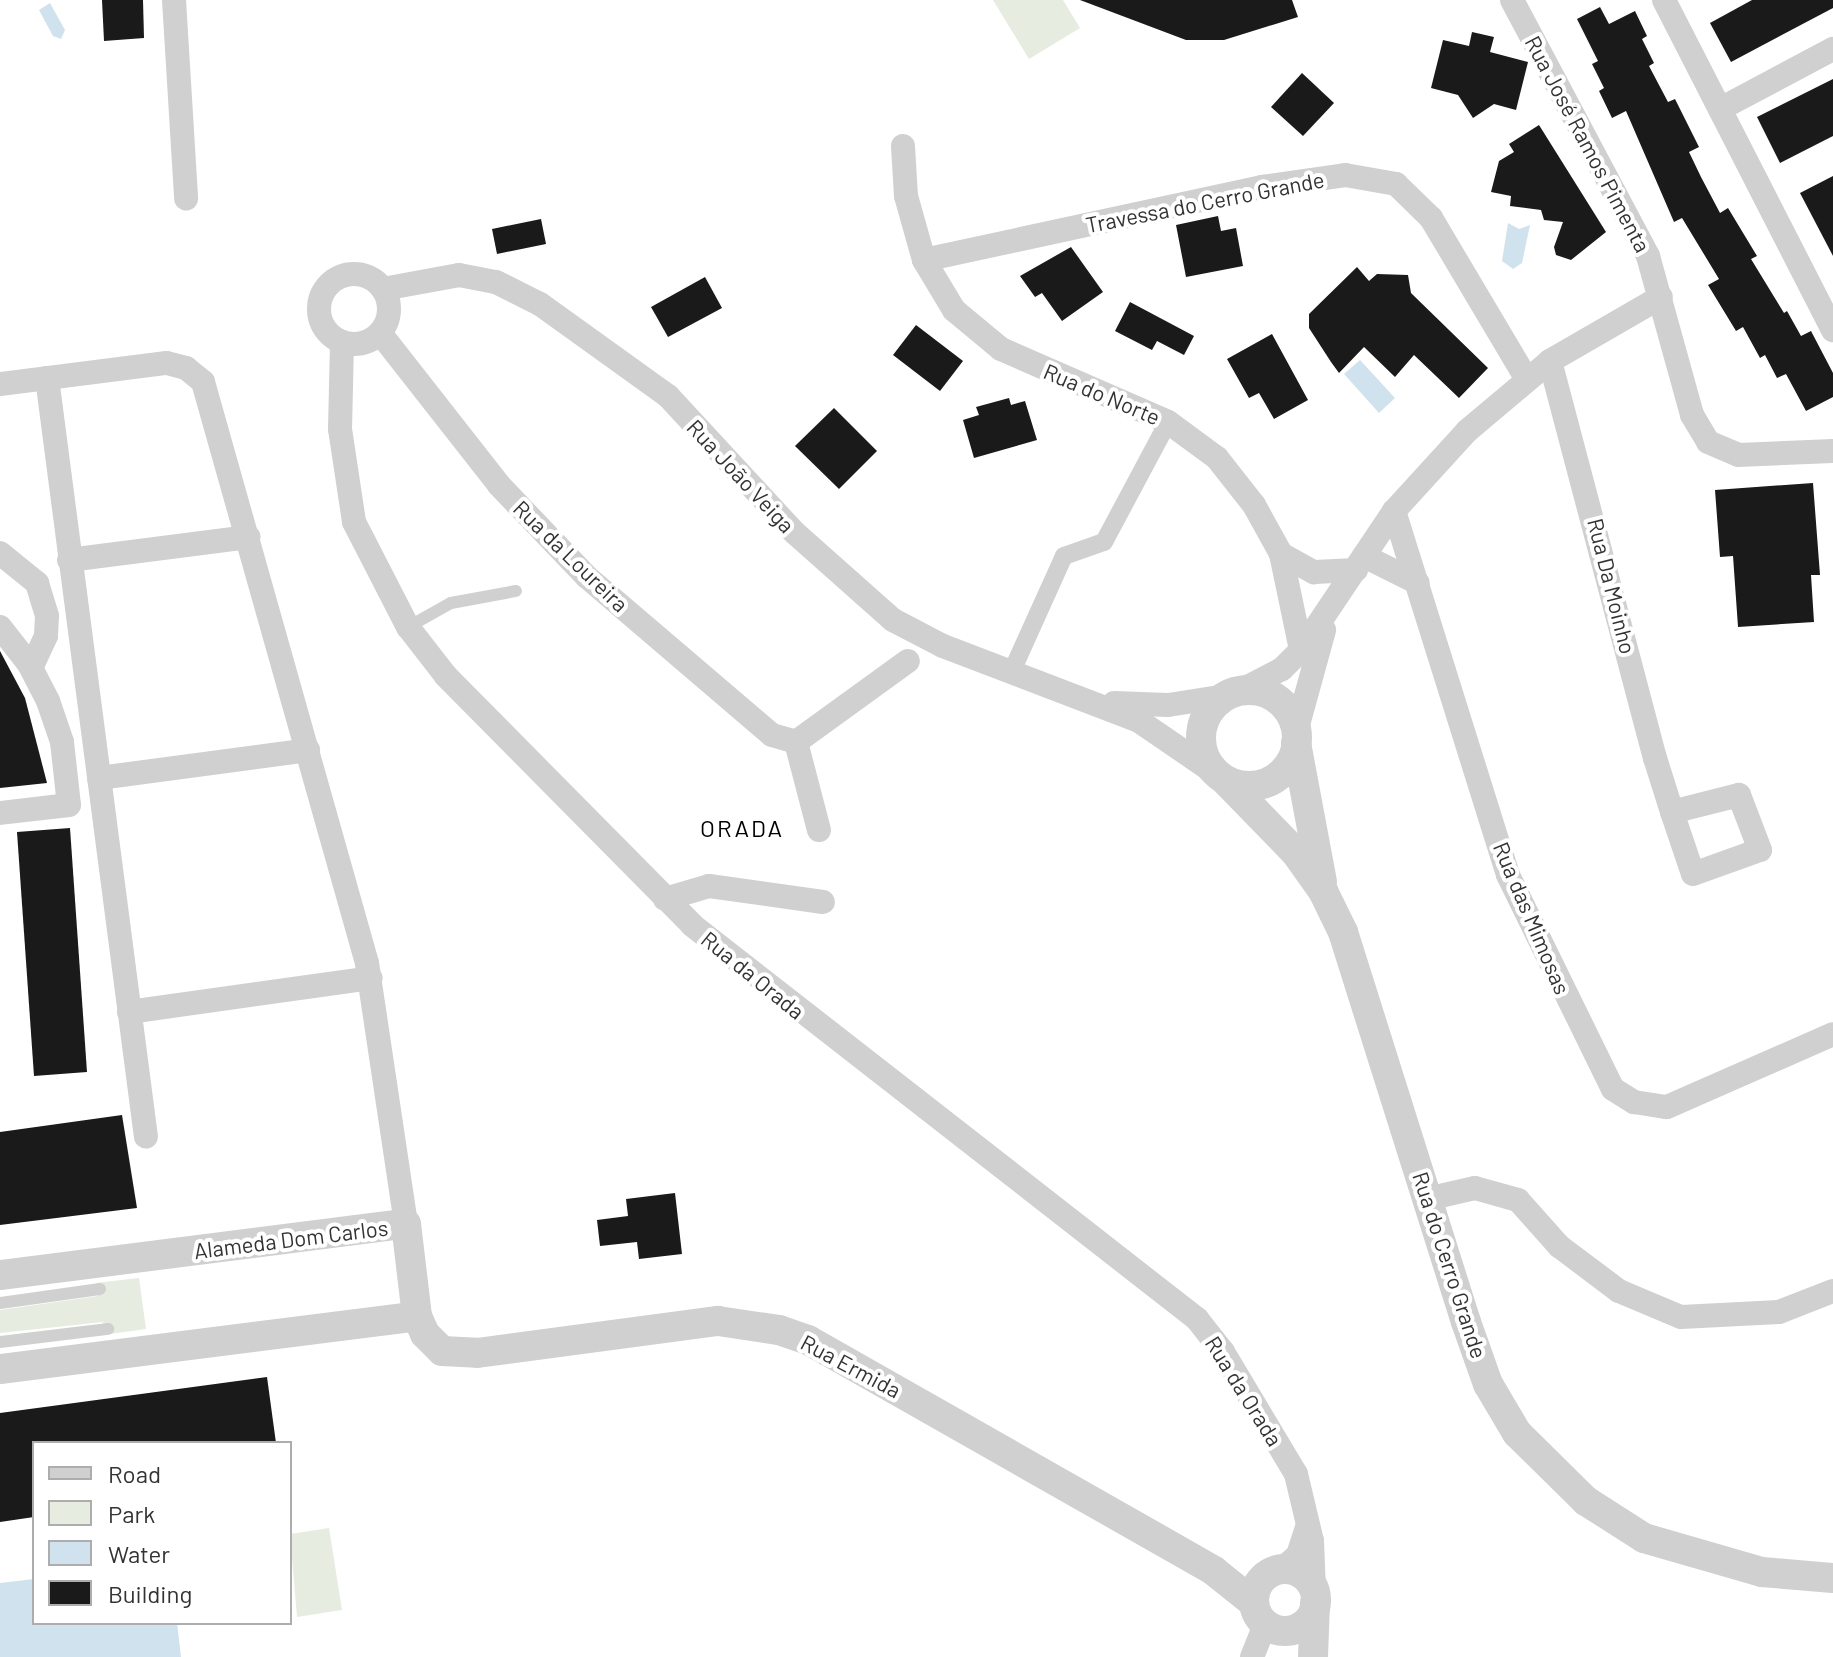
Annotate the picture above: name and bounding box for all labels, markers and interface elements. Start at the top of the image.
street label: Rua José Ramos Pimenta [1520,31,1656,257]
street label: Travessa do Cerro Grande [1084,166,1326,238]
street label: Rua do Norte [1040,358,1164,430]
street label: Rua João Veiga [682,414,800,538]
street label: Rua da Loureira [508,495,634,617]
street label: Rua Da Moinho [1582,515,1642,657]
district label: ORADA [700,814,784,842]
street label: Rua das Mimosas [1488,838,1576,998]
street label: Rua da Orada [696,926,810,1024]
street label: Rua do Cerro Grande [1407,1168,1493,1362]
street label: Alameda Dom Carlos [192,1214,390,1264]
street label: Rua Ermida [797,1329,905,1403]
street label: Rua da Orada [1200,1331,1288,1451]
legend [32,1441,292,1625]
text: Road [108,1459,161,1488]
text: Park [108,1499,155,1528]
text: Water [108,1539,170,1568]
text: Building [108,1579,192,1608]

